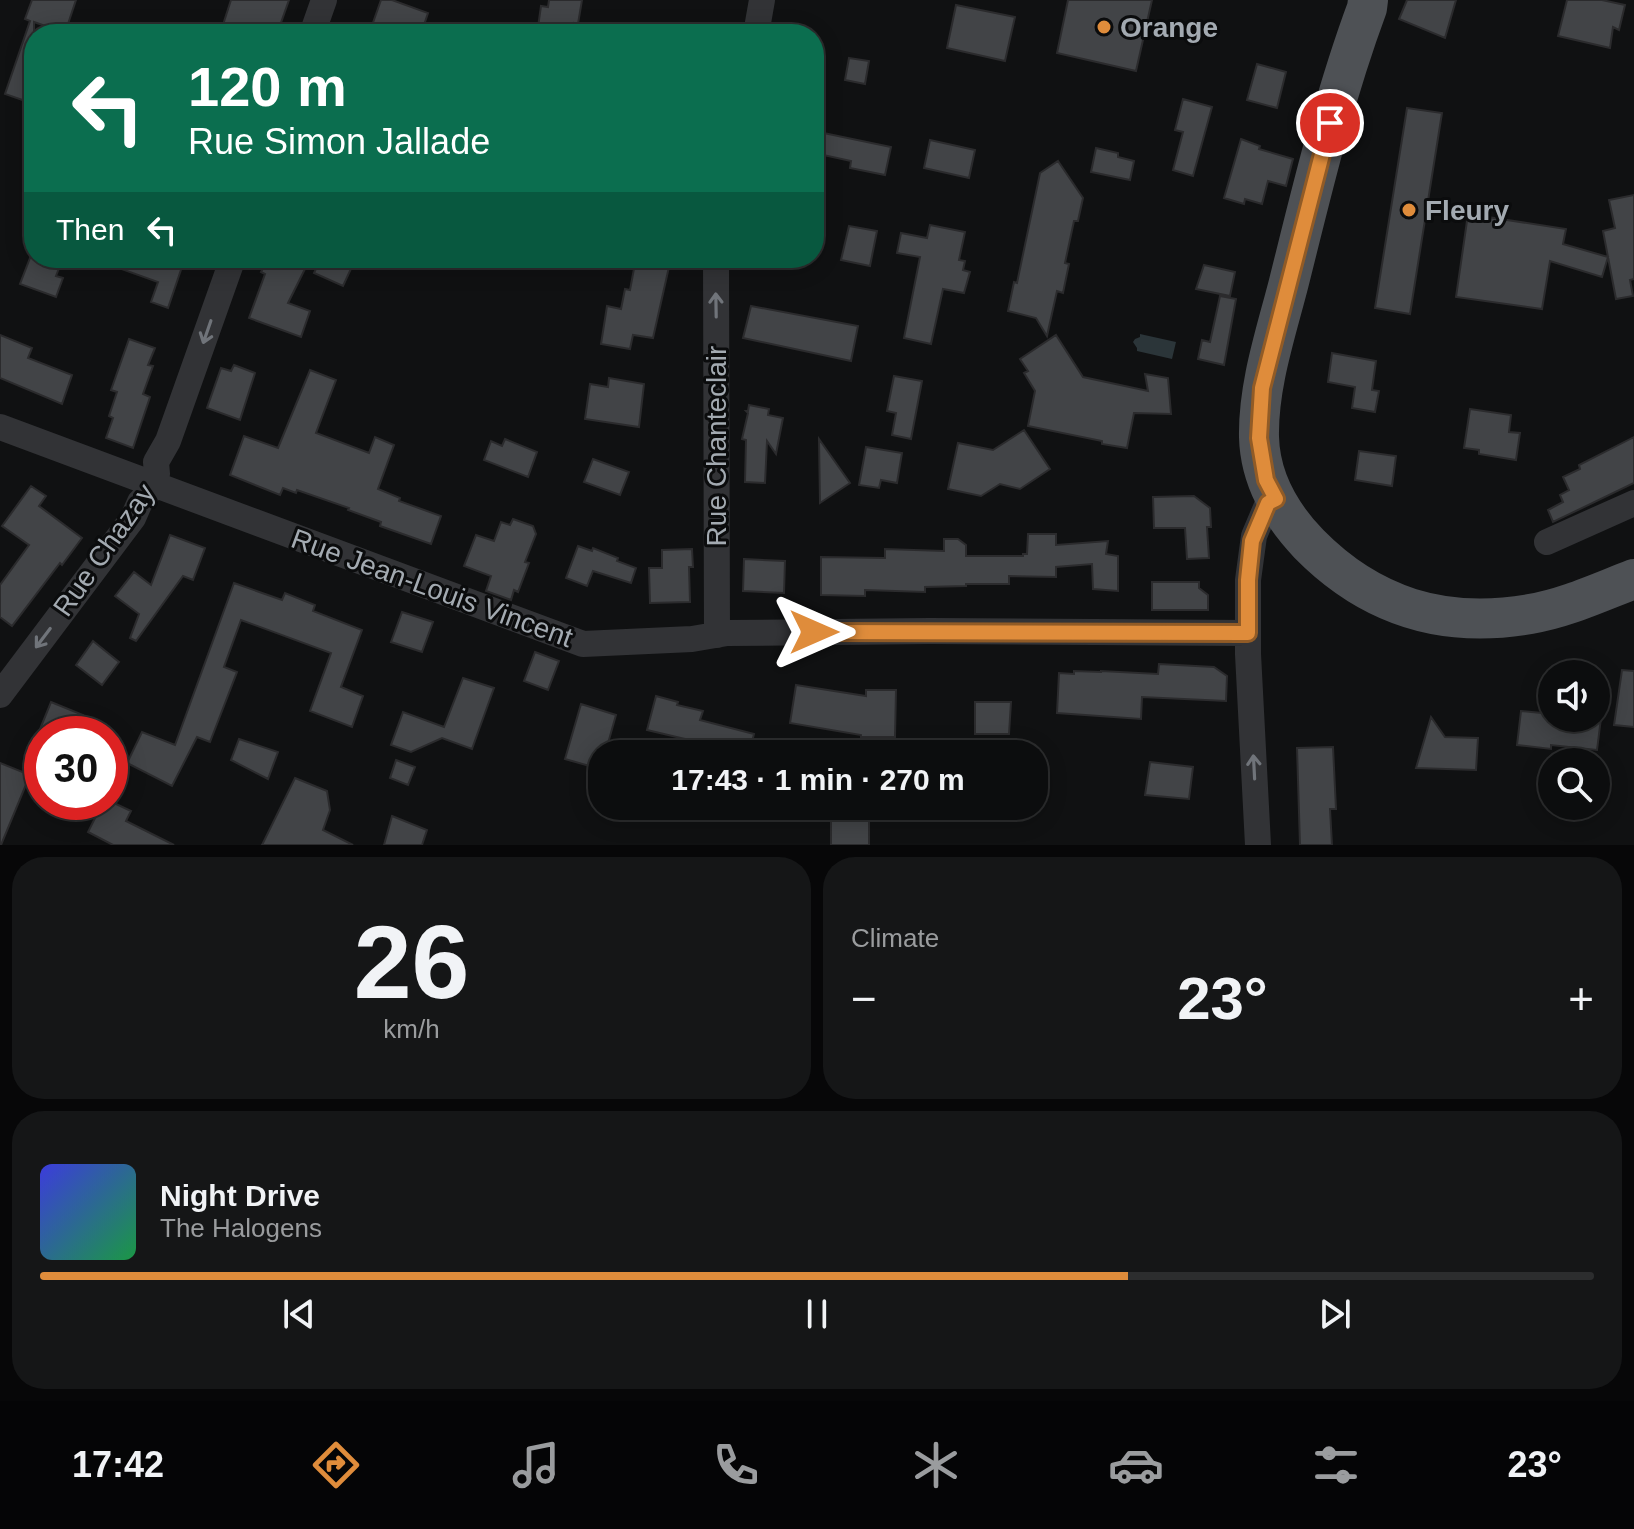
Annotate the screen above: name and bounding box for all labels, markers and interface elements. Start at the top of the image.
place label: Orange [1120,12,1218,43]
marker: Orange [1095,18,1113,36]
text: 120 m [188,55,347,118]
icon: left [56,56,160,160]
pin [1296,89,1364,157]
icon: arrive [1308,101,1352,145]
text: Rue Simon Jallade [188,121,490,162]
place label: Fleury [1425,195,1509,226]
marker: Fleury [1400,201,1418,219]
icon: left [140,208,184,252]
text: Then [56,213,124,246]
one-way arrow [708,292,723,319]
one-way arrow [198,319,213,344]
street label: Rue Chanteclair [701,346,732,546]
street label: Rue Chazay [47,478,161,622]
street label: Rue Jean-Louis Vincent [287,523,577,653]
position arrow [772,590,856,674]
one-way arrow [34,627,51,648]
map controls [1538,660,1610,820]
button: sound [1538,660,1610,732]
speed limit sign: 30 [24,716,128,820]
button: search [1538,748,1610,820]
one-way arrow [1246,754,1261,781]
text: 17:43 · 1 min · 270 m [671,763,965,796]
text: 26 [354,904,469,1020]
text: Climate [851,923,939,953]
text: 23° [1177,965,1268,1032]
text: − [851,974,877,1023]
text: + [1568,974,1594,1023]
text: km/h [383,1014,440,1044]
text: Night Drive [160,1179,320,1212]
text: The Halogens [160,1213,322,1243]
icon: previous [277,1292,321,1336]
icon: pause [795,1292,839,1336]
icon: next [1313,1292,1357,1336]
icon: directions [308,1437,364,1493]
icon: music [508,1437,564,1493]
icon: phone [708,1437,764,1493]
icon: climate [908,1437,964,1493]
icon: car [1108,1437,1164,1493]
icon: filters [1308,1437,1364,1493]
text: 17:42 [72,1444,164,1485]
text: 23° [1507,1444,1562,1485]

